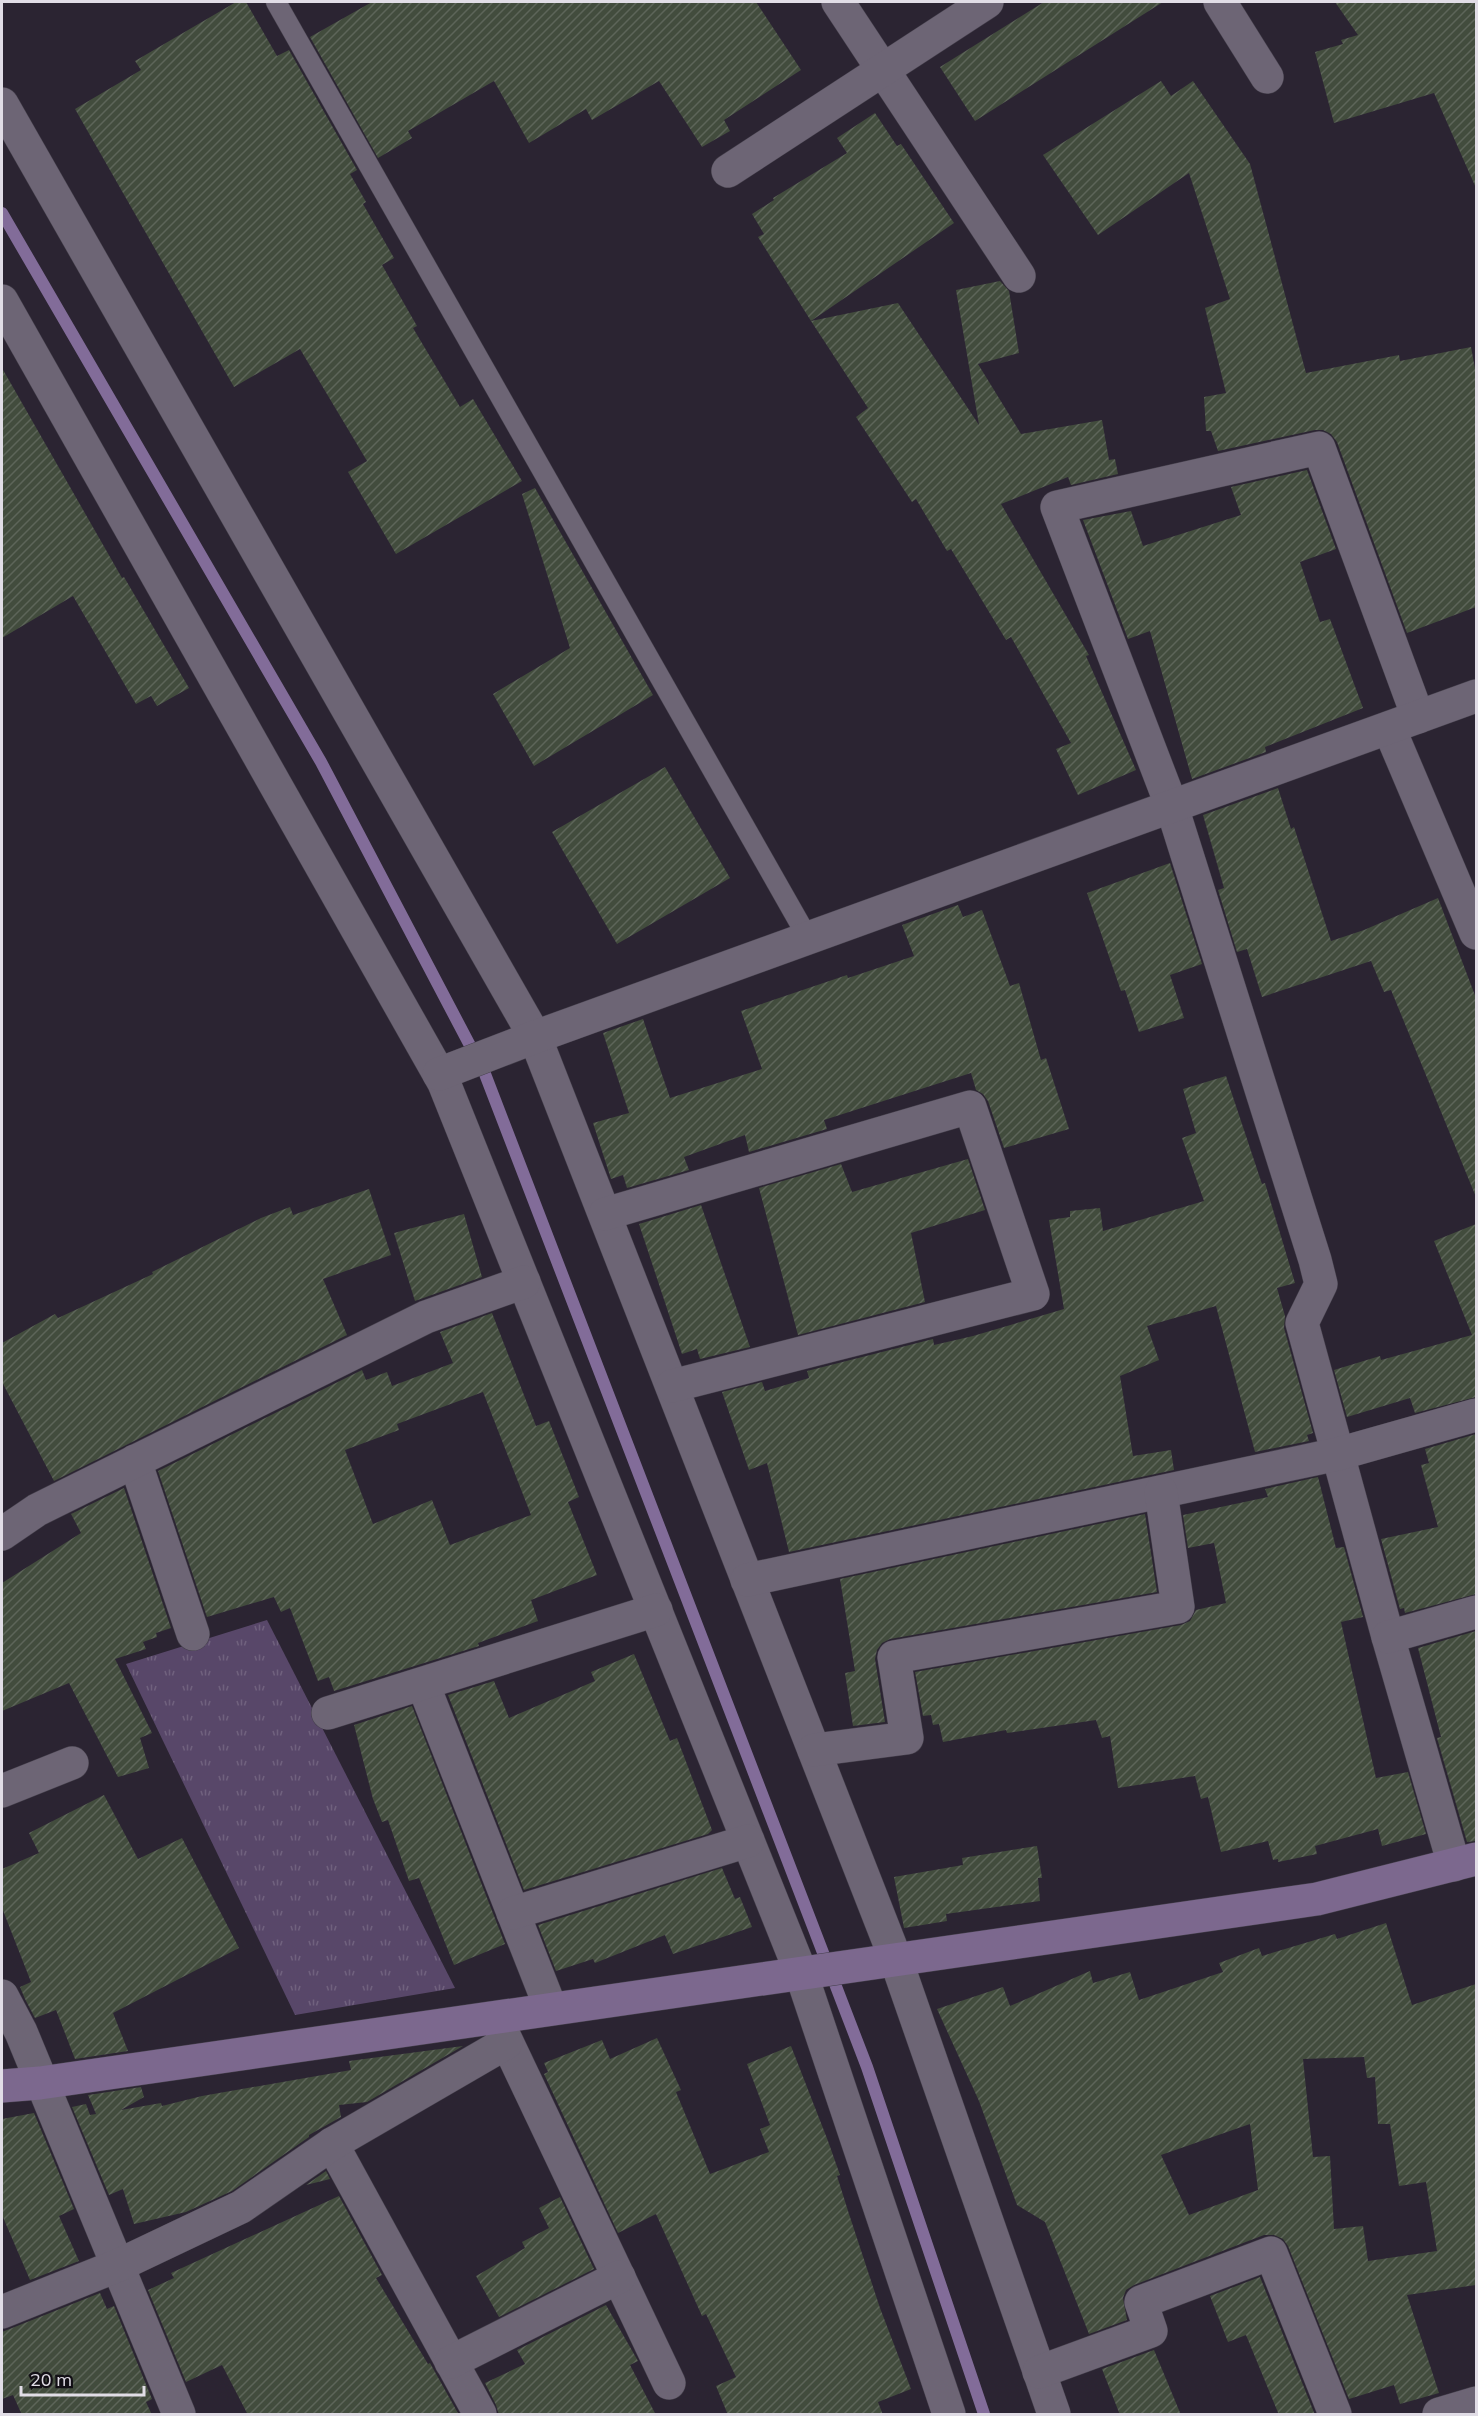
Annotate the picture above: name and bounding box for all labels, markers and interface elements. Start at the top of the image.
scale bar [21,2359,144,2397]
text: 20 m [30,2368,72,2391]

